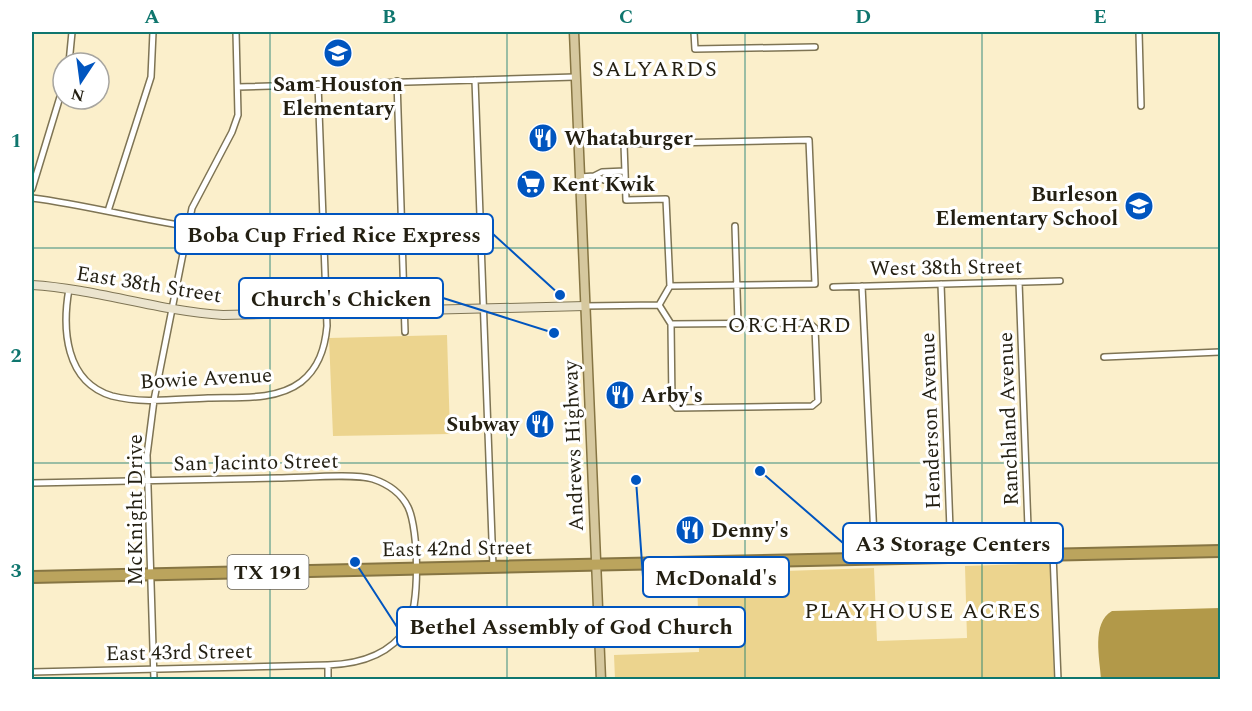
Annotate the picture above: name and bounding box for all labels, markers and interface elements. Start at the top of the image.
text: A [144,2,160,32]
text: B [382,2,396,32]
text: C [619,2,633,32]
text: D [855,2,871,32]
text: E [1093,2,1107,32]
school or university icon: Sam Houston Elementary [322,37,354,69]
north arrow [51,51,111,111]
district label: SALYARDS [592,53,718,86]
place label: Sam Houston Elementary [273,69,403,125]
text: N [69,81,87,108]
restaurant icon: Whataburger [527,122,559,154]
place label: Whataburger [564,123,693,155]
text: 1 [10,126,22,156]
supermarket icon: Kent Kwik [515,168,547,200]
place label: Kent Kwik [552,169,656,201]
place label: Burleson Elementary School [935,179,1118,235]
school or university icon: Burleson Elementary School [1123,190,1155,222]
callout: Boba Cup Fried Rice Express [175,214,493,254]
text: Boba Cup Fried Rice Express [187,219,481,252]
street label: West 38th Street [869,251,1023,285]
street label: East 38th Street [74,258,224,312]
callout: Church's Chicken [239,278,443,318]
text: Church's Chicken [251,283,432,316]
district label: ORCHARD [728,309,852,342]
street label: Henderson Avenue [912,332,950,510]
street label: Ranchland Avenue [990,332,1028,506]
text: 2 [10,341,22,371]
street label: Andrews Highway [555,359,593,532]
street label: Bowie Avenue [139,360,273,398]
restaurant icon: Arby's [604,379,636,411]
place label: Arby's [641,380,703,412]
restaurant icon: Subway [524,408,556,440]
place label: Subway [446,409,520,441]
street label: McKnight Drive [120,434,152,586]
street label: San Jacinto Street [173,446,339,480]
restaurant icon: Denny's [674,514,706,546]
place label: Denny's [711,515,789,547]
callout: A3 Storage Centers [843,523,1063,563]
text: A3 Storage Centers [855,528,1051,561]
street label: East 42nd Street [381,532,533,566]
road number: TX 191 [228,555,308,589]
text: 3 [10,556,22,586]
callout: McDonald's [643,557,789,597]
text: McDonald's [655,562,777,595]
district label: PLAYHOUSE ACRES [804,595,1042,628]
callout: Bethel Assembly of God Church [397,607,745,647]
text: Bethel Assembly of God Church [409,611,733,644]
street label: East 43rd Street [105,636,253,670]

